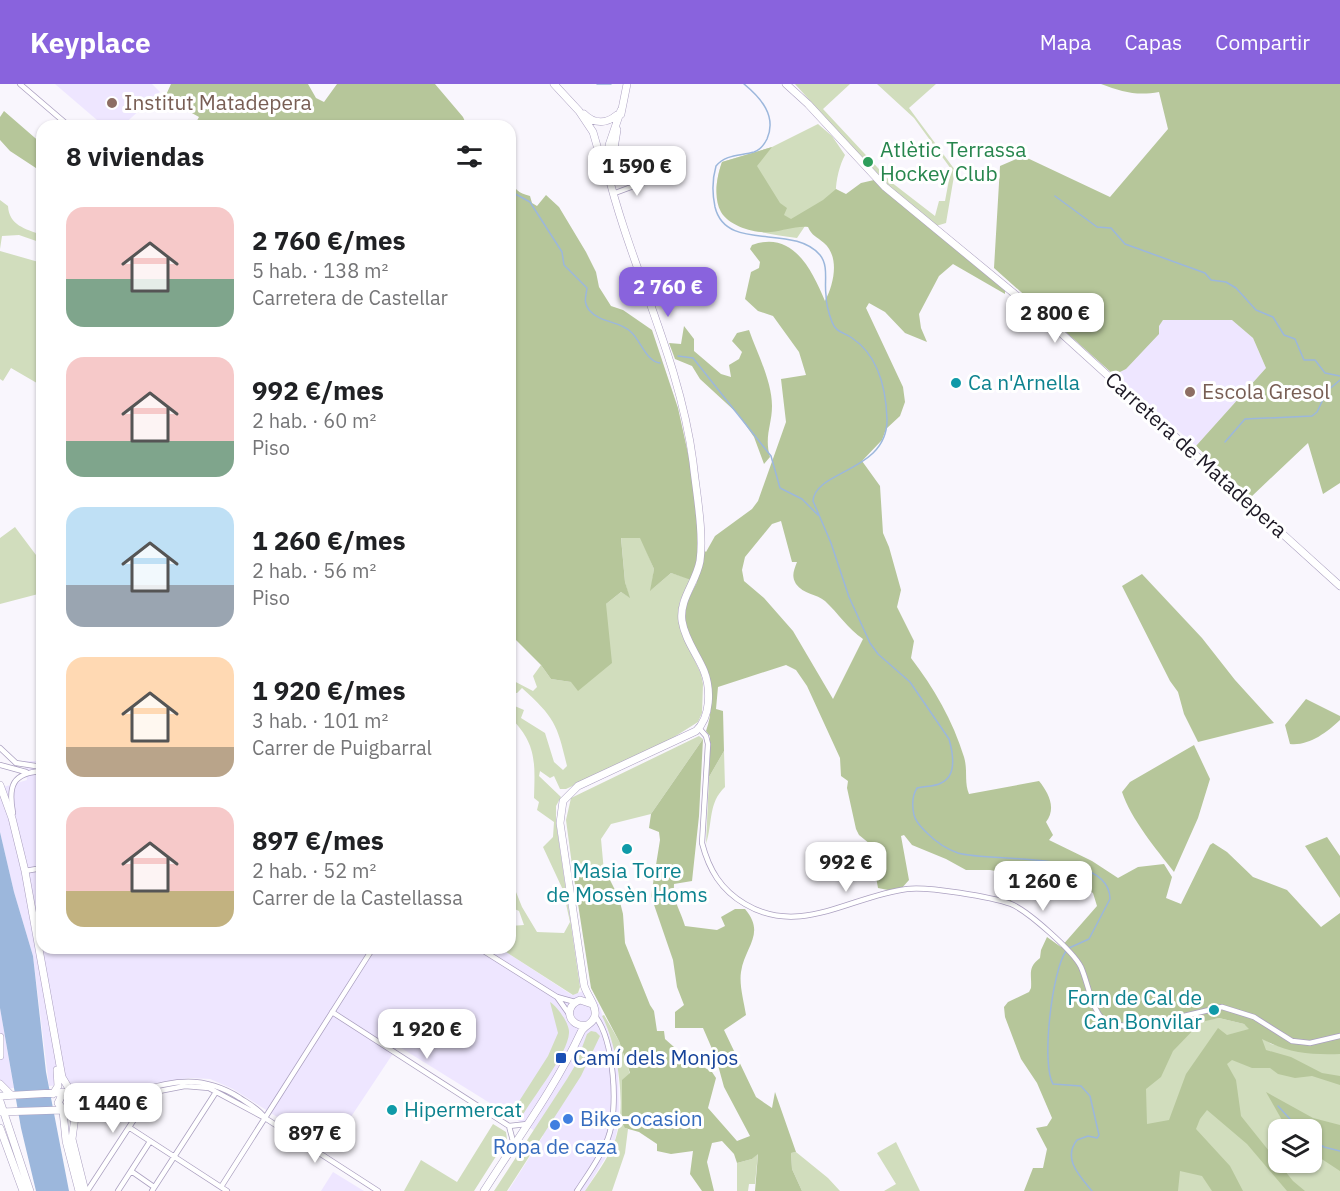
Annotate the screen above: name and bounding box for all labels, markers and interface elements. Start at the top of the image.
text: Keyplace [30,24,151,61]
text: Mapa [1040,28,1091,56]
text: Capas [1124,28,1182,56]
text: Compartir [1215,28,1310,56]
place label: Institut Matadepera [124,88,312,116]
marker: Institut Matadepera [105,96,119,110]
place label: Atlètic Terrassa Hockey Club [880,135,1026,187]
text: 8 viviendas [66,139,204,173]
icon: filters [453,140,486,173]
pin: 1 590 € [582,146,692,197]
text: 1 590 € [602,152,672,179]
marker: Atlètic Terrassa Hockey Club [861,155,875,169]
text: 2 760 €/mes [252,223,406,257]
icon: home [114,231,186,303]
text: 5 hab. · 138 m² [252,257,388,284]
pin: 2 760 € [613,267,723,318]
text: 2 760 € [633,273,703,300]
text: Carretera de Castellar [252,284,448,311]
pin: 2 800 € [1000,293,1110,344]
text: 2 800 € [1020,299,1090,326]
street label: Carretera de Matadepera [1100,365,1294,543]
place label: Ca n'Arnella [968,368,1080,396]
text: 992 €/mes [252,373,384,407]
marker: Ca n'Arnella [949,376,963,390]
place label: Escola Gresol [1202,377,1330,405]
icon: home [114,381,186,453]
marker: Escola Gresol [1183,385,1197,399]
text: 2 hab. · 60 m² [252,407,376,434]
text: Piso [252,434,290,461]
text: 1 260 €/mes [252,523,406,557]
icon: home [114,531,186,603]
text: 2 hab. · 56 m² [252,557,376,584]
text: Piso [252,584,290,611]
text: 1 920 €/mes [252,673,406,707]
icon: home [114,681,186,753]
text: 3 hab. · 101 m² [252,707,388,734]
text: Carrer de Puigbarral [252,734,432,761]
text: 897 €/mes [252,823,384,857]
icon: home [114,831,186,903]
marker: Masia Torre de Mossèn Homs [620,842,634,856]
pin: 992 € [804,842,888,893]
text: 992 € [819,848,873,875]
place label: Masia Torre de Mossèn Homs [546,856,708,908]
text: 2 hab. · 52 m² [252,857,376,884]
pin: 1 260 € [988,861,1098,912]
text: 1 260 € [1008,867,1078,894]
text: Carrer de la Castellassa [252,884,463,911]
place label: Forn de Cal de Can Bonvilar [1067,983,1202,1035]
marker: Forn de Cal de Can Bonvilar [1207,1003,1221,1017]
pin: 1 920 € [372,1009,482,1060]
text: 1 920 € [392,1015,462,1042]
place label: Camí dels Monjos [573,1043,738,1071]
marker: Camí dels Monjos [554,1051,568,1065]
pin: 1 440 € [58,1083,168,1134]
text: 1 440 € [78,1089,148,1116]
place label: Hipermercat [404,1095,522,1123]
marker: Hipermercat [385,1103,399,1117]
place label: Bike-ocasion [580,1104,703,1132]
marker: Bike-ocasion [561,1112,575,1126]
pin: 897 € [273,1113,357,1164]
marker: Ropa de caza [548,1118,562,1132]
text: 897 € [288,1119,342,1146]
map controls [1268,1119,1322,1173]
button: layers [1268,1119,1322,1173]
place label: Ropa de caza [493,1132,617,1160]

